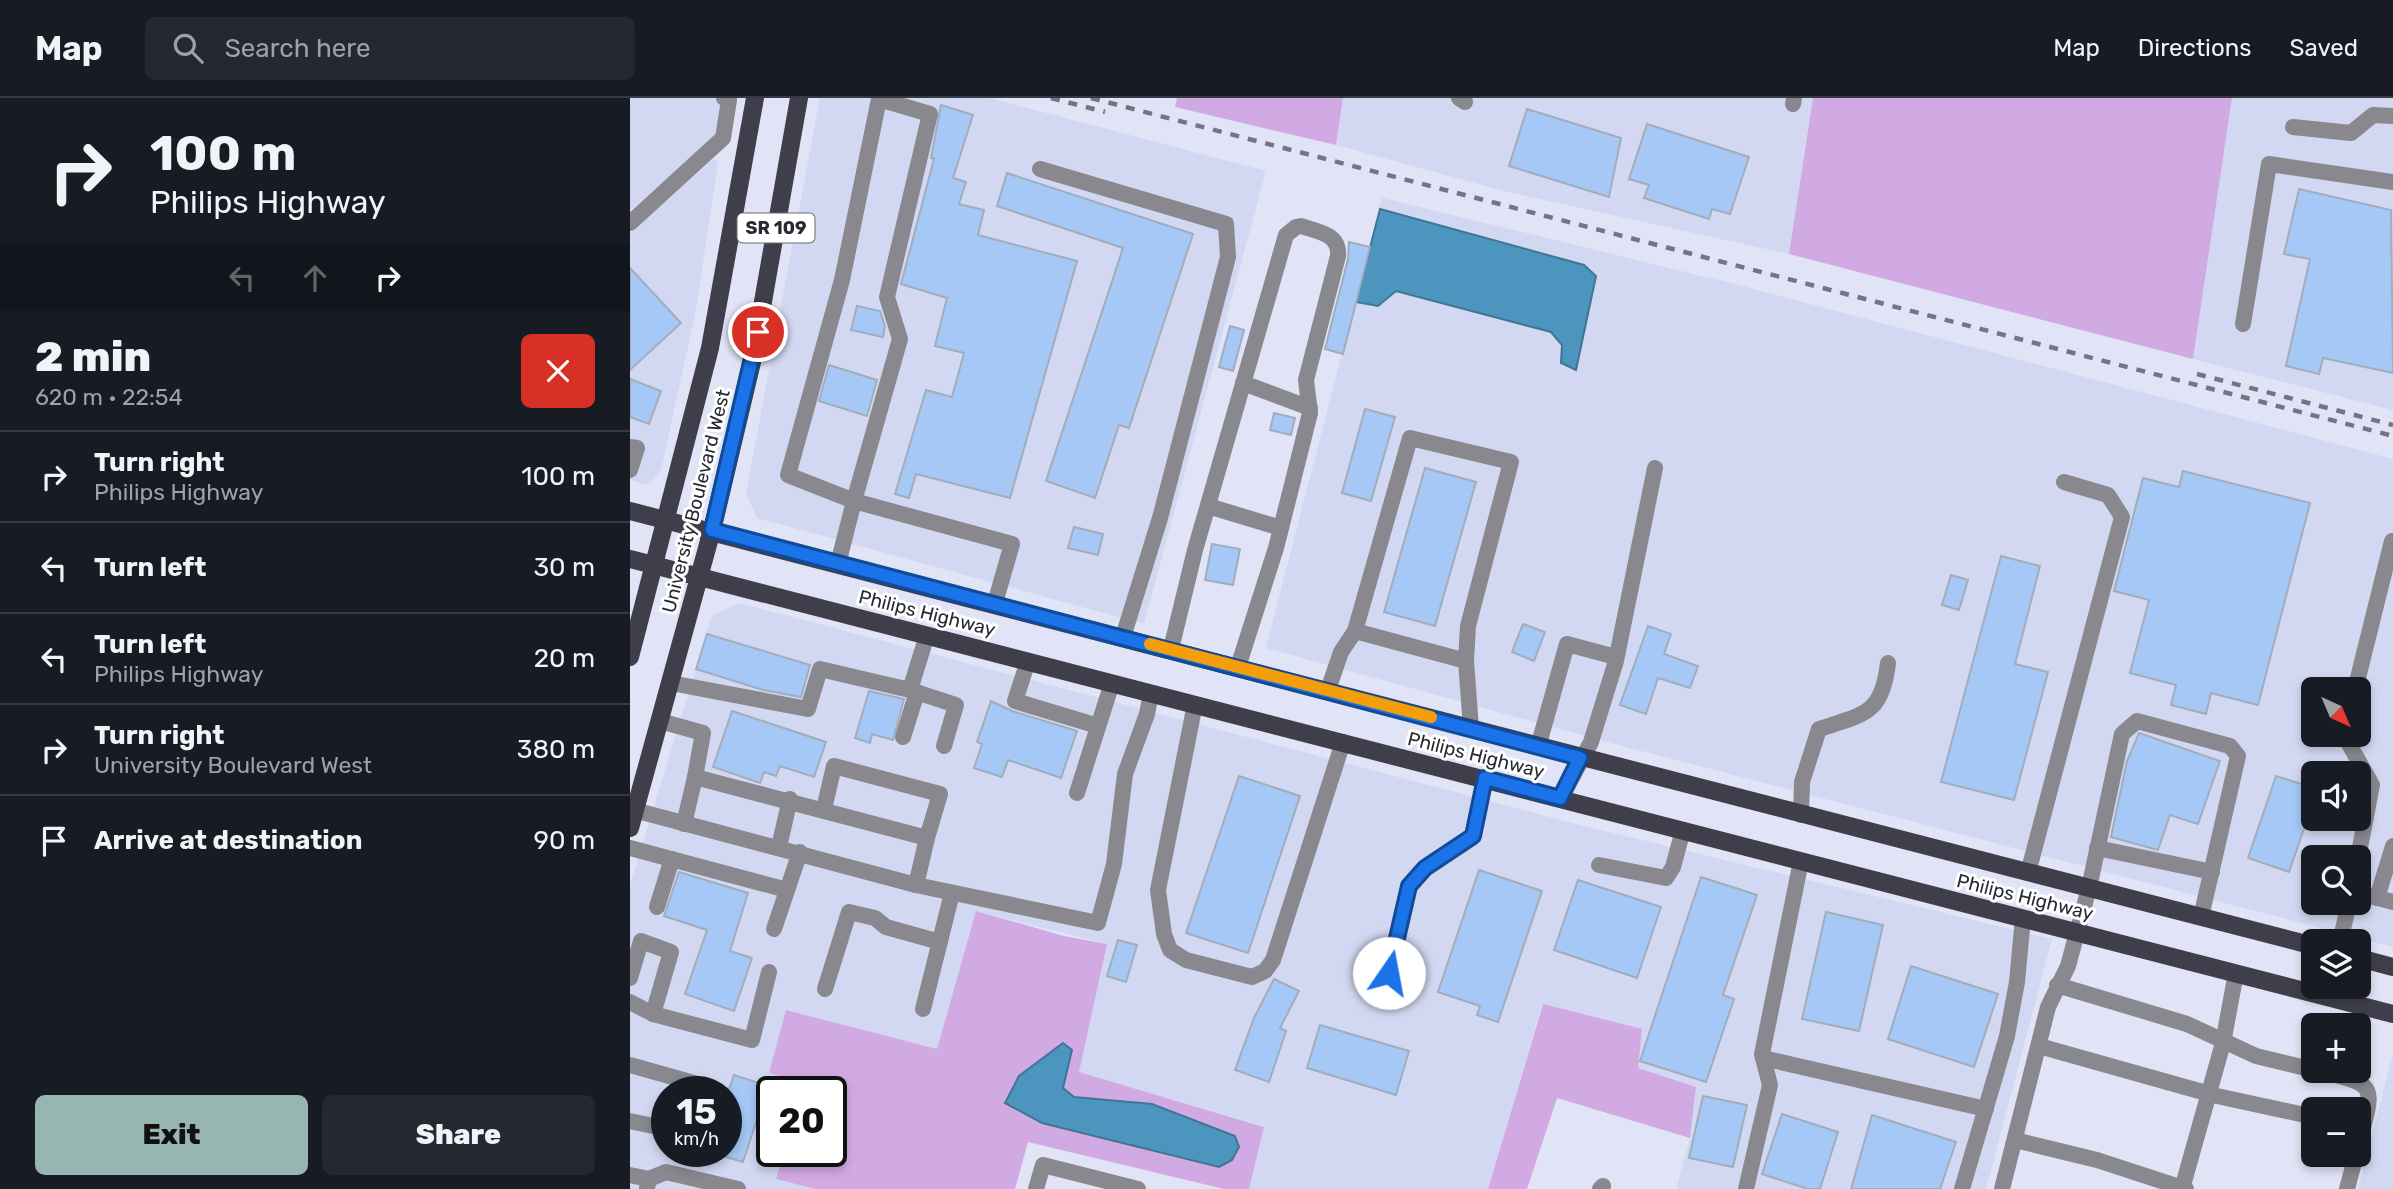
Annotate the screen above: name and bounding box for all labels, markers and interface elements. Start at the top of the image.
search box [145,17,635,80]
text: Map [35,29,103,68]
icon: search [169,29,207,67]
text: Search here [225,33,370,64]
text: Map [2053,34,2100,62]
text: Directions [2138,34,2251,62]
text: Saved [2289,34,2358,62]
text: 100 m [150,124,296,182]
icon: right [35,126,126,217]
text: Philips Highway [150,183,386,221]
road number: SR 109 [738,214,814,243]
icon: left [223,259,261,297]
icon: ahead [296,259,334,297]
icon: right [369,259,407,297]
pin [728,302,788,362]
icon: arrive [739,313,777,351]
text: 2 min [35,332,151,382]
button: close [521,334,595,408]
text: 620 m · 22:54 [35,383,183,411]
street label: University Boulevard West [657,386,735,615]
text: Turn right [94,447,224,478]
icon: right [35,458,73,496]
text: 100 m [521,461,595,492]
text: Philips Highway [94,478,263,506]
icon: left [35,549,73,587]
text: Turn left [94,552,206,583]
text: 30 m [533,552,595,583]
street label: Philips Highway [856,585,998,641]
text: Turn left [94,629,206,660]
icon: left [35,640,73,678]
text: 20 m [534,643,595,674]
text: Philips Highway [94,660,263,688]
north arrow [2301,677,2371,747]
map controls [2301,677,2371,1167]
text: Turn right [94,720,224,751]
street label: Philips Highway [1405,727,1547,783]
icon: right [35,731,73,769]
text: 380 m [517,734,595,765]
text: University Boulevard West [94,751,372,779]
button: sound [2301,761,2371,831]
icon: arrive [35,822,73,860]
text: Arrive at destination [94,825,362,856]
text: 90 m [534,825,595,856]
button: search [2301,845,2371,915]
street label: Philips Highway [1954,869,2096,925]
button: layers [2301,929,2371,999]
position arrow [1352,936,1426,1010]
button: + [2301,1013,2371,1083]
speed limit sign: 20 [756,1076,847,1167]
text: 15 [676,1091,717,1133]
button: Exit [35,1095,308,1175]
button: Share [322,1095,595,1175]
button: − [2301,1097,2371,1167]
text: km/h [674,1128,719,1150]

